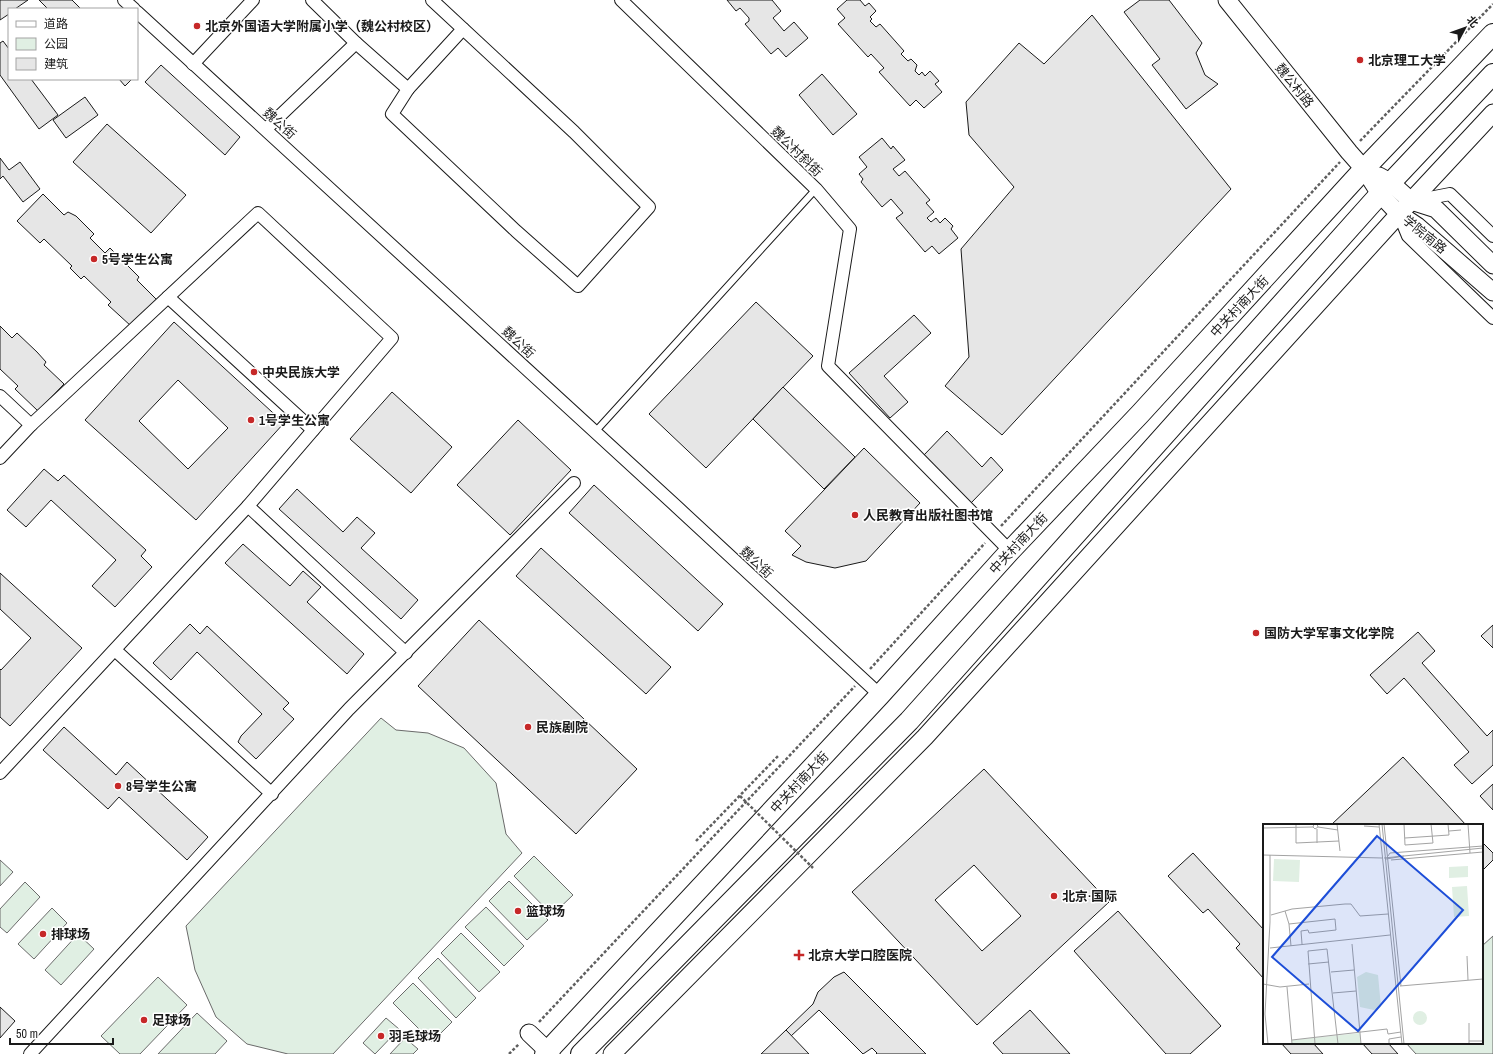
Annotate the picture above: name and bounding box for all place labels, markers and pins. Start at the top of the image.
place label: 北京外国语大学附属小学（魏公村校区） [205,18,439,35]
marker: 北京外国语大学附属小学（魏公村校区） [192,21,202,31]
place label: 北京理工大学 [1368,52,1446,69]
marker: 北京理工大学 [1355,55,1365,65]
place label: 5号学生公寓 [102,251,173,268]
marker: 5号学生公寓 [89,254,99,264]
place label: 中央民族大学 [262,364,340,381]
marker: 中央民族大学 [249,367,259,377]
place label: 1号学生公寓 [259,412,330,429]
marker: 1号学生公寓 [246,415,256,425]
place label: 人民教育出版社图书馆 [863,507,993,524]
marker: 人民教育出版社图书馆 [850,510,860,520]
place label: 国防大学军事文化学院 [1264,625,1394,642]
marker: 国防大学军事文化学院 [1251,628,1261,638]
place label: 民族剧院 [536,719,588,736]
marker: 民族剧院 [523,722,533,732]
place label: 8号学生公寓 [126,778,197,795]
marker: 8号学生公寓 [113,781,123,791]
place label: 北京·国际 [1062,888,1117,905]
marker: 北京·国际 [1049,891,1059,901]
place label: 篮球场 [526,903,565,920]
marker: 篮球场 [513,906,523,916]
place label: 排球场 [51,926,90,943]
marker: 排球场 [38,929,48,939]
place label: 北京大学口腔医院 [808,947,912,964]
marker: 北京大学口腔医院 [793,949,805,961]
place label: 足球场 [152,1012,191,1029]
marker: 足球场 [139,1015,149,1025]
place label: 羽毛球场 [389,1028,441,1045]
marker: 羽毛球场 [376,1031,386,1041]

